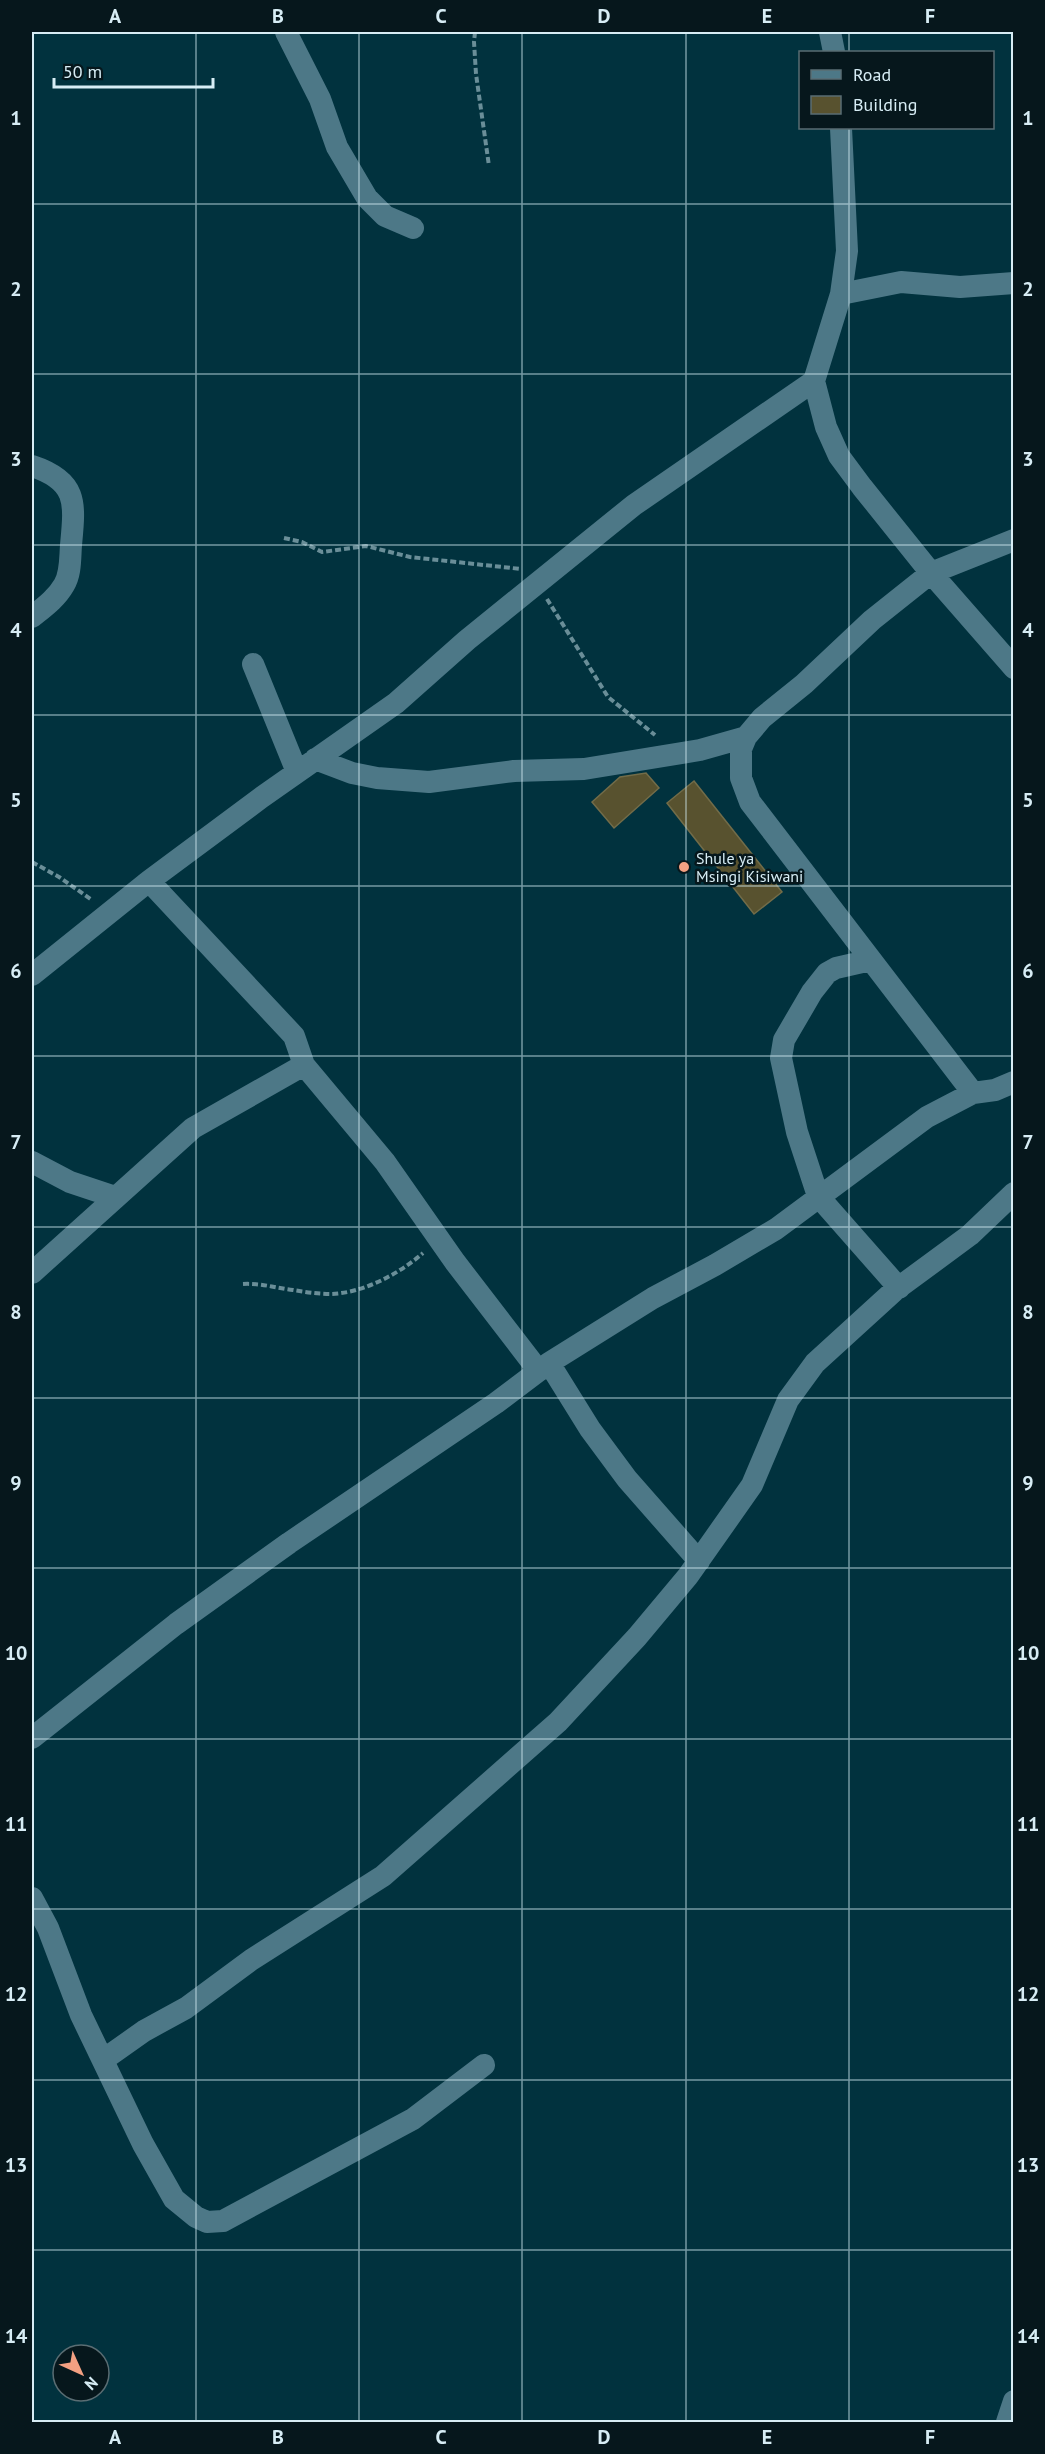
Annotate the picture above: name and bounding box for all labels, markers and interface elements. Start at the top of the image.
text: A [109,3,122,29]
text: B [272,3,284,29]
text: C [435,3,447,29]
text: D [598,3,611,29]
text: E [762,3,772,29]
text: F [925,3,935,29]
scale bar [54,51,213,89]
legend [799,51,994,129]
text: 50 m [63,60,102,83]
text: Road [853,63,891,86]
text: Building [853,93,917,116]
text: 1 [10,105,22,131]
text: 1 [1022,105,1034,131]
text: 2 [10,276,22,302]
text: 2 [1022,276,1034,302]
text: 3 [10,446,22,472]
text: 3 [1022,446,1034,472]
text: 4 [10,617,22,643]
text: 4 [1022,617,1034,643]
text: 5 [10,787,22,813]
text: 5 [1022,787,1034,813]
place label: Shule ya Msingi Kisiwani [696,848,803,886]
marker: Shule ya Msingi Kisiwani [677,860,691,874]
text: 6 [10,958,22,984]
text: 6 [1022,958,1034,984]
text: 7 [10,1129,22,1155]
text: 7 [1022,1129,1034,1155]
text: 8 [10,1299,22,1325]
text: 8 [1022,1299,1034,1325]
text: 9 [10,1470,22,1496]
text: 9 [1022,1470,1034,1496]
text: 10 [5,1640,27,1666]
text: 10 [1017,1640,1039,1666]
text: 11 [5,1811,27,1837]
text: 11 [1017,1811,1039,1837]
text: 12 [5,1981,27,2007]
text: 12 [1017,1981,1039,2007]
text: 13 [5,2152,27,2178]
text: 13 [1017,2152,1039,2178]
text: 14 [5,2323,28,2349]
text: 14 [1017,2323,1040,2349]
north arrow [51,2343,111,2403]
text: N [81,2373,102,2394]
text: A [109,2424,122,2450]
text: B [272,2424,284,2450]
text: C [435,2424,447,2450]
text: D [598,2424,611,2450]
text: E [762,2424,772,2450]
text: F [925,2424,935,2450]

